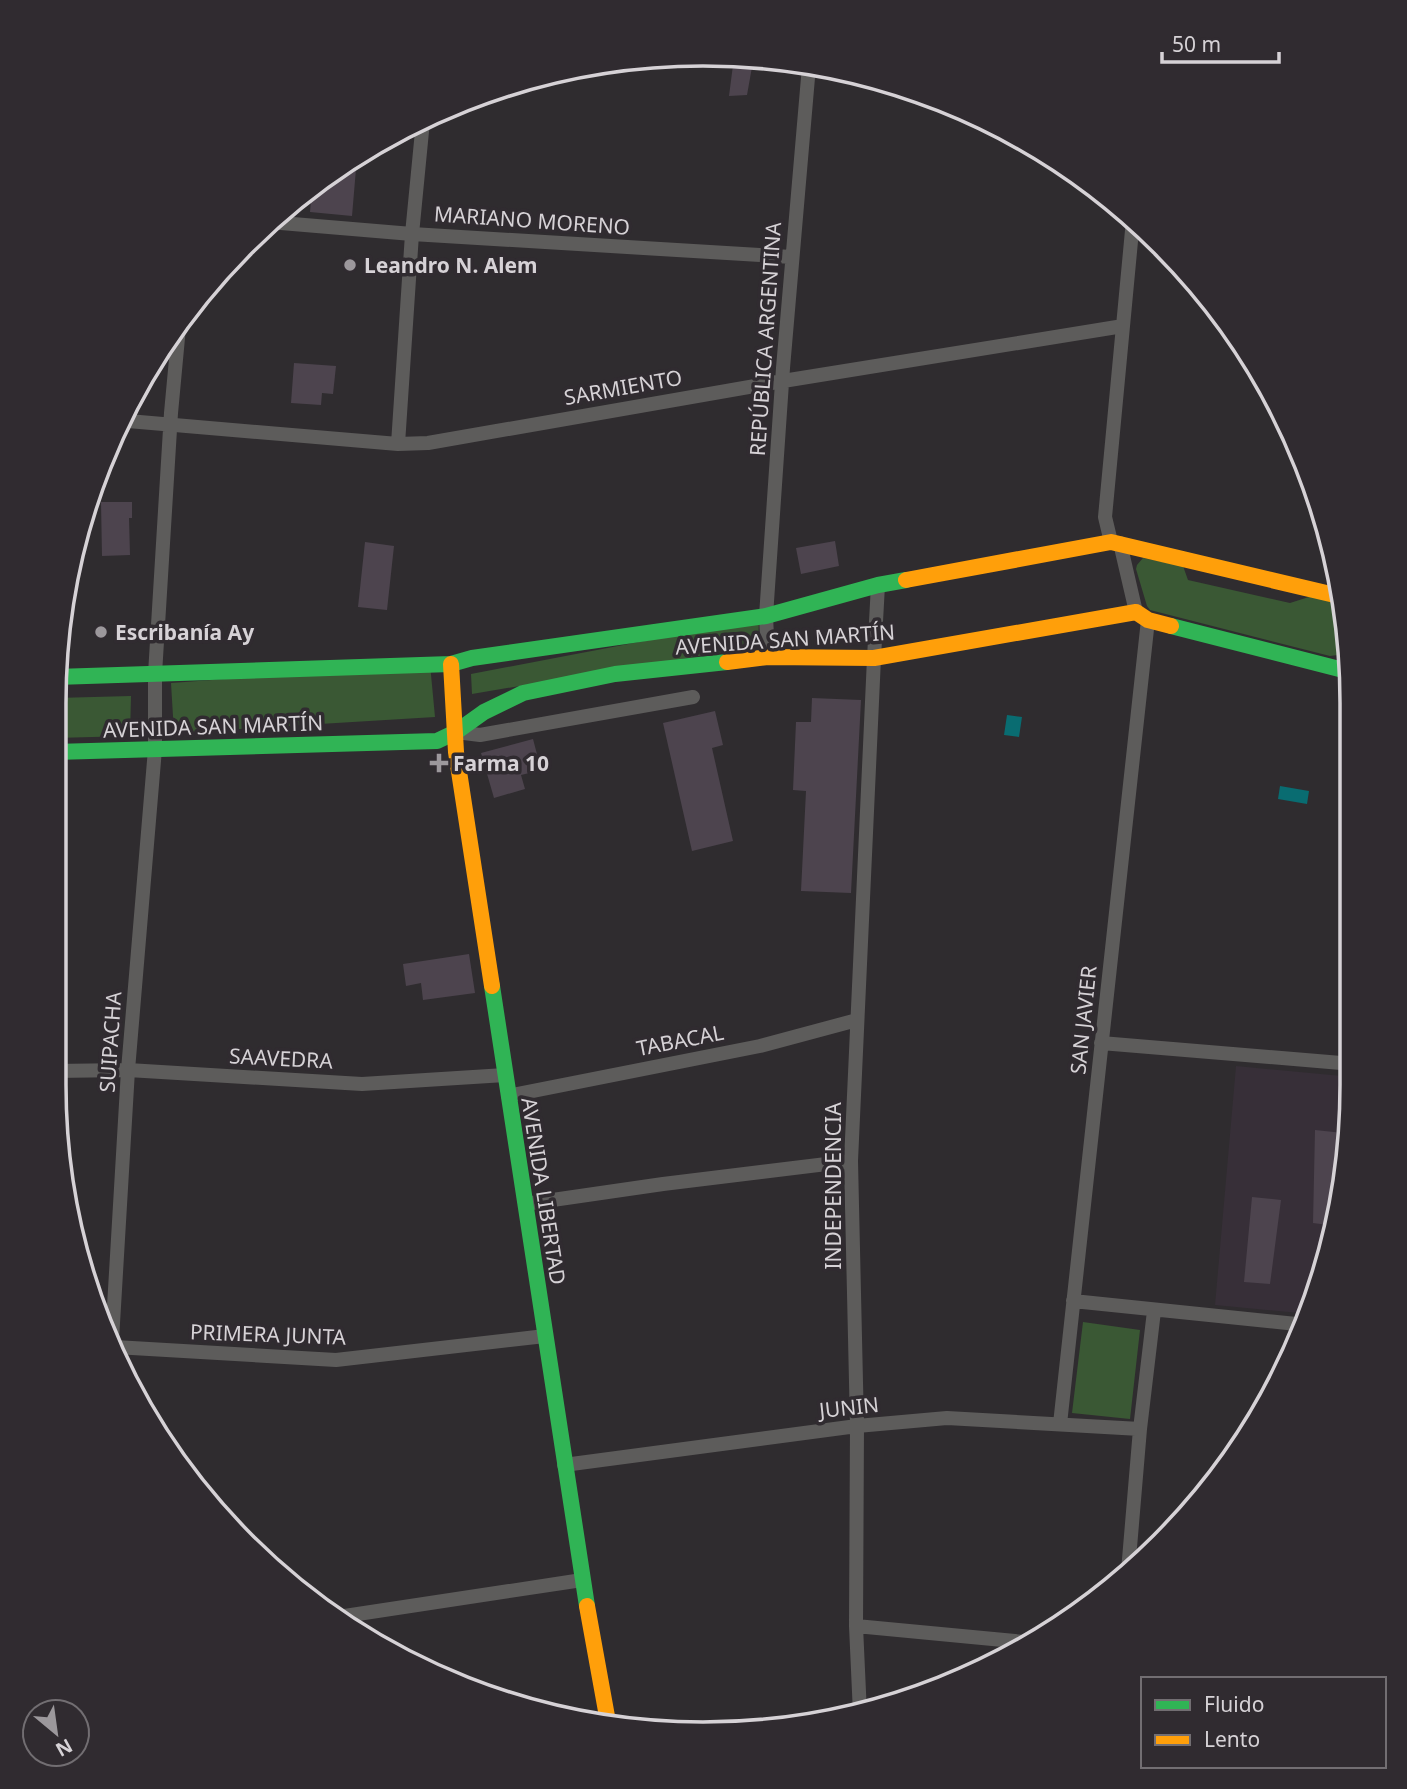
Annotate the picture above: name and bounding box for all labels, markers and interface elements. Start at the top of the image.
scale bar [1162,21,1279,65]
text: 50 m [1172,30,1221,58]
street label: MARIANO MORENO [433,199,631,241]
street label: REPÚBLICA ARGENTINA [743,221,787,457]
place label: Leandro N. Alem [364,251,538,279]
marker: Leandro N. Alem [342,257,358,273]
street label: SARMIENTO [562,363,684,411]
street label: AVENIDA SAN MARTÍN [674,617,896,661]
place label: Escribanía Ay [115,618,254,646]
marker: Escribanía Ay [93,624,109,640]
street label: AVENIDA SAN MARTÍN [102,708,324,744]
place label: Farma 10 [453,749,549,777]
marker: Farma 10 [431,755,447,771]
street label: SAN JAVIER [1063,964,1103,1076]
street label: SUIPACHA [93,990,128,1093]
street label: TABACAL [634,1018,726,1062]
street label: SAAVEDRA [229,1041,334,1075]
street label: AVENIDA LIBERTAD [515,1095,573,1287]
street label: INDEPENDENCIA [819,1102,847,1270]
street label: PRIMERA JUNTA [189,1317,347,1351]
street label: JUNIN [816,1390,880,1424]
legend [1141,1677,1386,1768]
text: Fluido [1204,1690,1264,1718]
north arrow [21,1698,91,1768]
text: Lento [1204,1725,1260,1753]
text: N [51,1733,77,1763]

